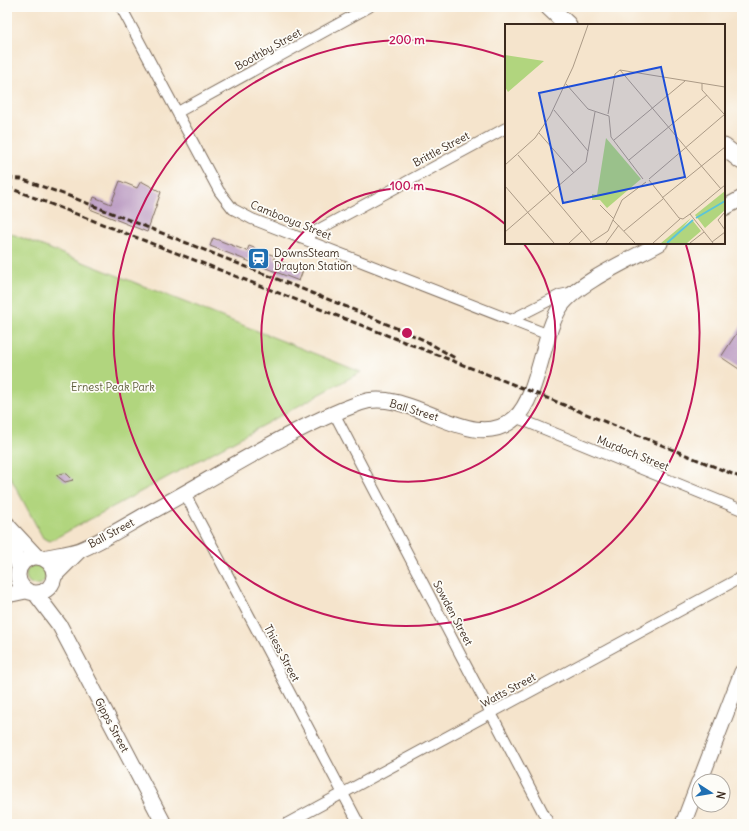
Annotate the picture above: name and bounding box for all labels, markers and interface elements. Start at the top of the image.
inset map [505,24,725,244]
street label: Boothby Street [232,25,304,73]
text: 200 m [389,32,425,47]
street label: Brittle Street [410,128,472,170]
text: 100 m [390,178,424,193]
street label: Cambooya Street [248,197,334,243]
station icon: DownsSteam Drayton Station [246,246,272,272]
place label: DownsSteam Drayton Station [274,246,352,273]
centre of rings [400,326,414,340]
park label: Ernest Peak Park [71,380,155,394]
street label: Ball Street [388,396,440,424]
street label: Murdoch Street [595,432,671,474]
street label: Ball Street [85,515,137,551]
street label: Sowden Street [430,578,476,648]
street label: Thiess Street [261,622,303,684]
street label: Watts Street [478,670,538,710]
street label: Gipps Street [92,695,132,755]
north arrow [691,773,731,813]
text: N [713,790,728,800]

